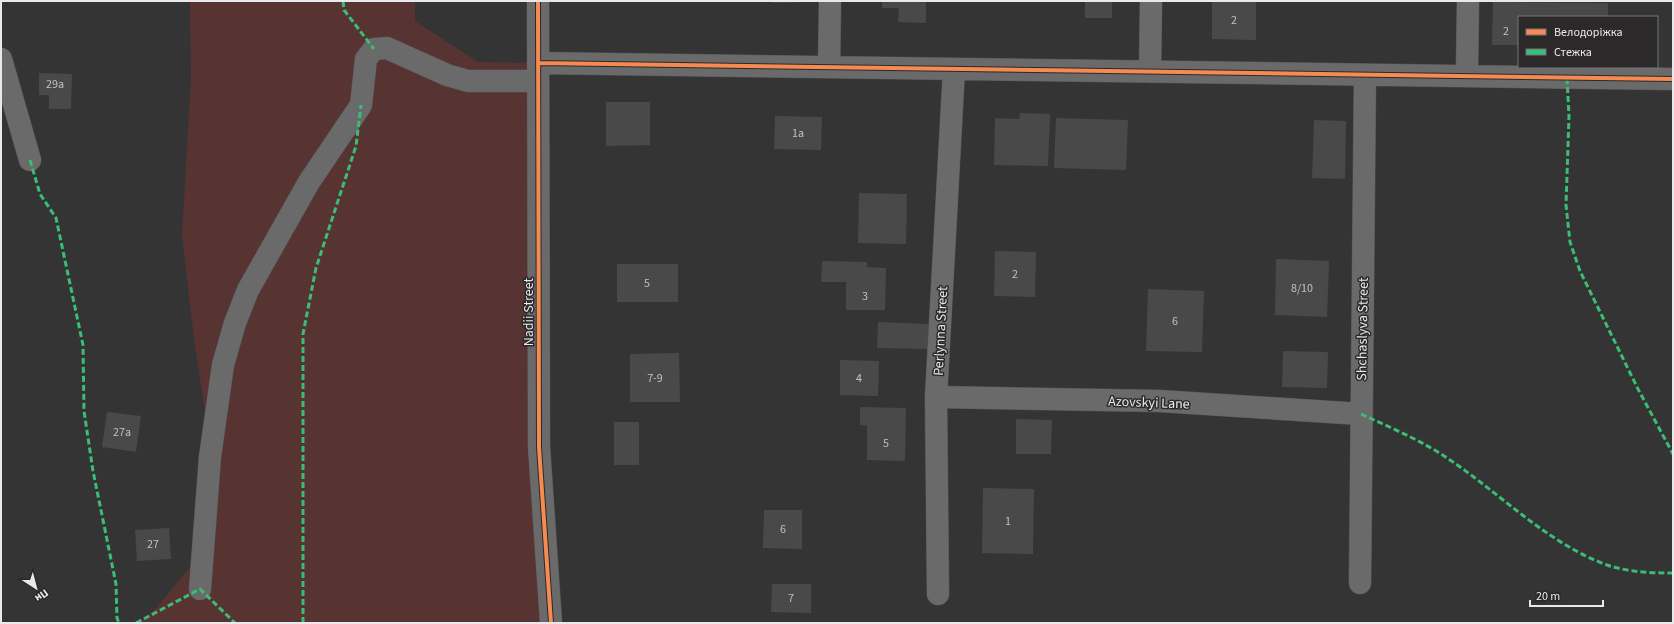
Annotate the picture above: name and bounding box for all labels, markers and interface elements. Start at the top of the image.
house number: 2 [1231,12,1237,29]
legend [1518,16,1658,68]
house number: 2 [1503,23,1509,40]
text: Велодоріжка [1554,24,1623,41]
text: Стежка [1554,44,1592,61]
house number: 29а [46,76,64,93]
house number: 1а [792,125,804,142]
house number: 2 [1012,266,1018,283]
house number: 5 [644,275,650,292]
street label: Nadii Street [519,277,539,346]
street label: Shchaslyva Street [1352,277,1374,381]
house number: 8/10 [1291,280,1313,297]
street label: Perlynna Street [929,285,953,376]
house number: 3 [862,288,868,305]
house number: 6 [1172,313,1178,330]
house number: 7-9 [647,370,663,387]
house number: 4 [856,370,862,387]
street label: Azovskyi Lane [1108,392,1190,414]
house number: 27а [113,424,131,441]
house number: 5 [883,435,889,452]
house number: 1 [1005,513,1011,530]
house number: 6 [780,521,786,538]
house number: 27 [147,536,159,553]
north arrow [16,568,56,608]
scale bar [1530,582,1603,608]
text: Пн [32,586,52,606]
text: 20 m [1536,588,1560,605]
house number: 7 [788,590,794,607]

